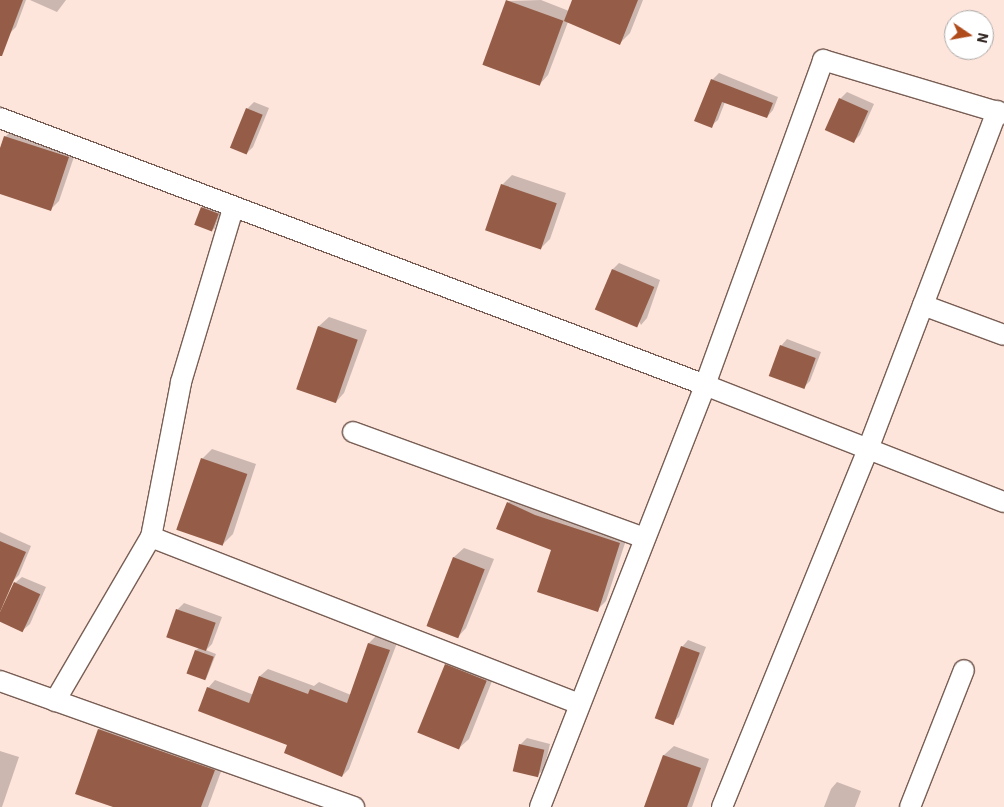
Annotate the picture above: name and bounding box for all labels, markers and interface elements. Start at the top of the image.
north arrow [944,10,994,60]
text: N [973,31,993,45]

